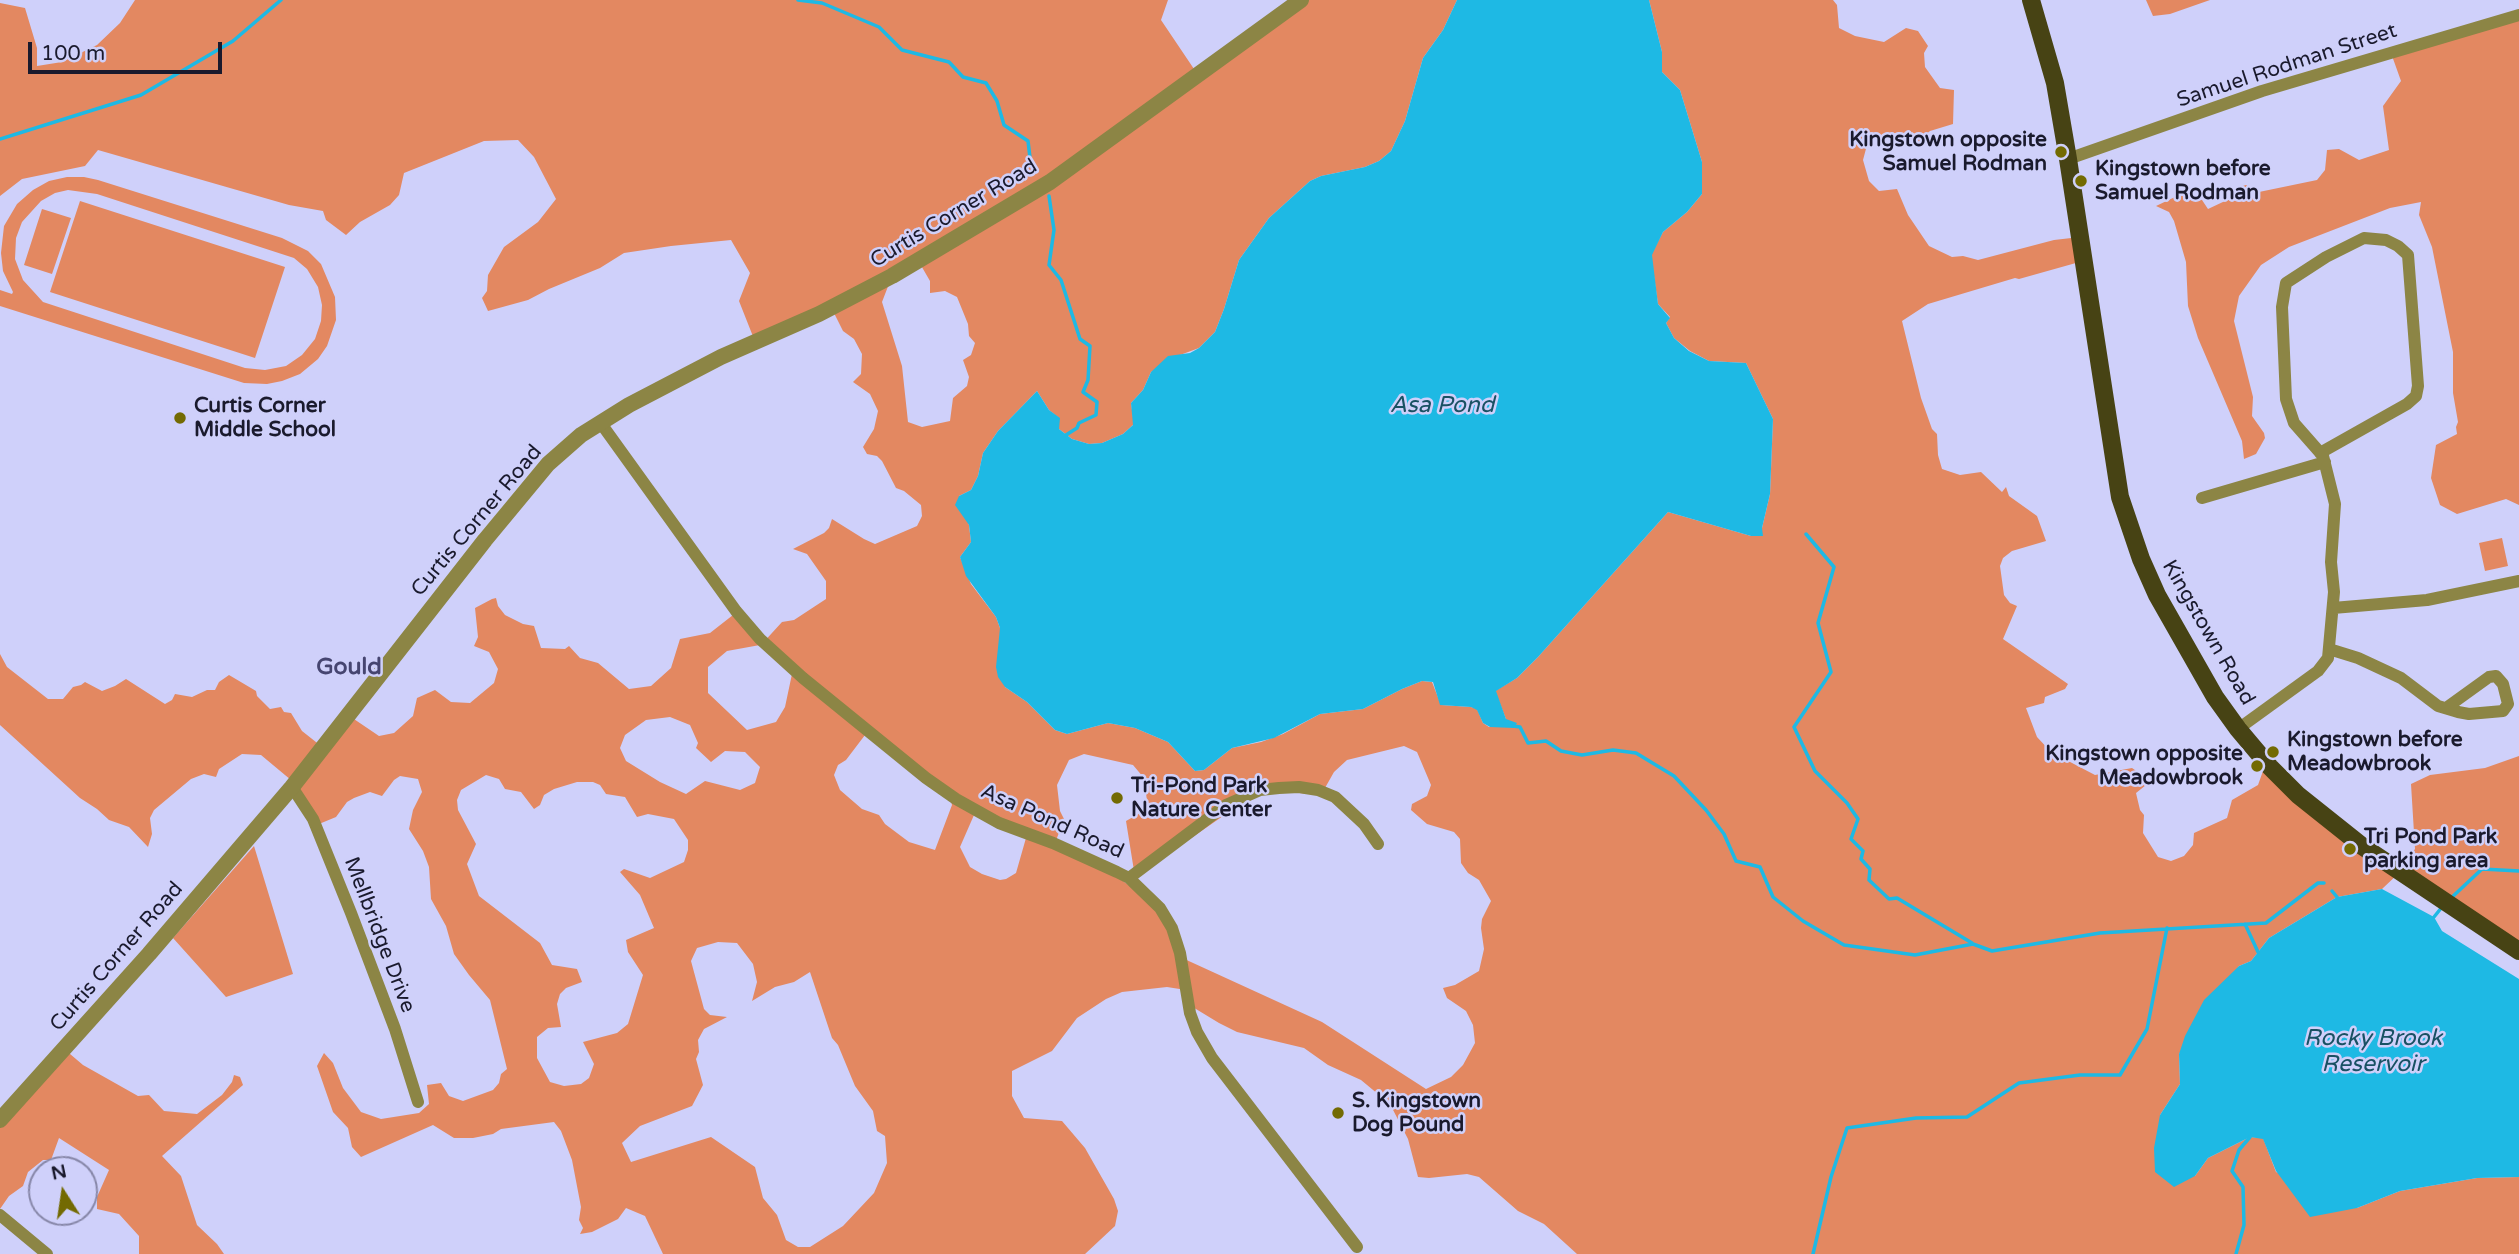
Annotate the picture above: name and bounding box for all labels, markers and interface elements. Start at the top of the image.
street label: Samuel Rodman Street [2174,19,2400,113]
scale bar [32,28,226,72]
text: 100 m [41,41,105,66]
place label: Kingstown opposite Samuel Rodman [1849,127,2047,177]
marker: Kingstown opposite Samuel Rodman [2053,144,2069,160]
street label: Curtis Corner Road [866,154,1042,274]
place label: Kingstown before Samuel Rodman [2095,156,2271,206]
marker: Kingstown before Samuel Rodman [2073,173,2089,189]
water label: Asa Pond [1390,392,1494,420]
place label: Curtis Corner Middle School [194,393,336,443]
marker: Curtis Corner Middle School [172,410,188,426]
street label: Curtis Corner Road [406,440,548,602]
street label: Kingstown Road [2156,556,2260,710]
district label: Gould [316,654,382,682]
place label: Kingstown before Meadowbrook [2287,727,2463,777]
place label: Kingstown opposite Meadowbrook [2045,741,2243,791]
marker: Kingstown before Meadowbrook [2265,744,2281,760]
marker: Kingstown opposite Meadowbrook [2249,758,2265,774]
place label: Tri-Pond Park Nature Center [1131,773,1272,823]
street label: Asa Pond Road [977,779,1127,865]
marker: Tri-Pond Park Nature Center [1109,790,1125,806]
place label: Tri Pond Park parking area [2364,824,2497,874]
marker: Tri Pond Park parking area [2342,841,2358,857]
street label: Mellbridge Drive [338,854,420,1016]
street label: Curtis Corner Road [45,877,189,1037]
water label: Rocky Brook Reservoir [2304,1025,2442,1079]
place label: S. Kingstown Dog Pound [1352,1088,1481,1138]
marker: S. Kingstown Dog Pound [1330,1105,1346,1121]
north arrow [28,1156,98,1226]
text: N [49,1160,69,1185]

